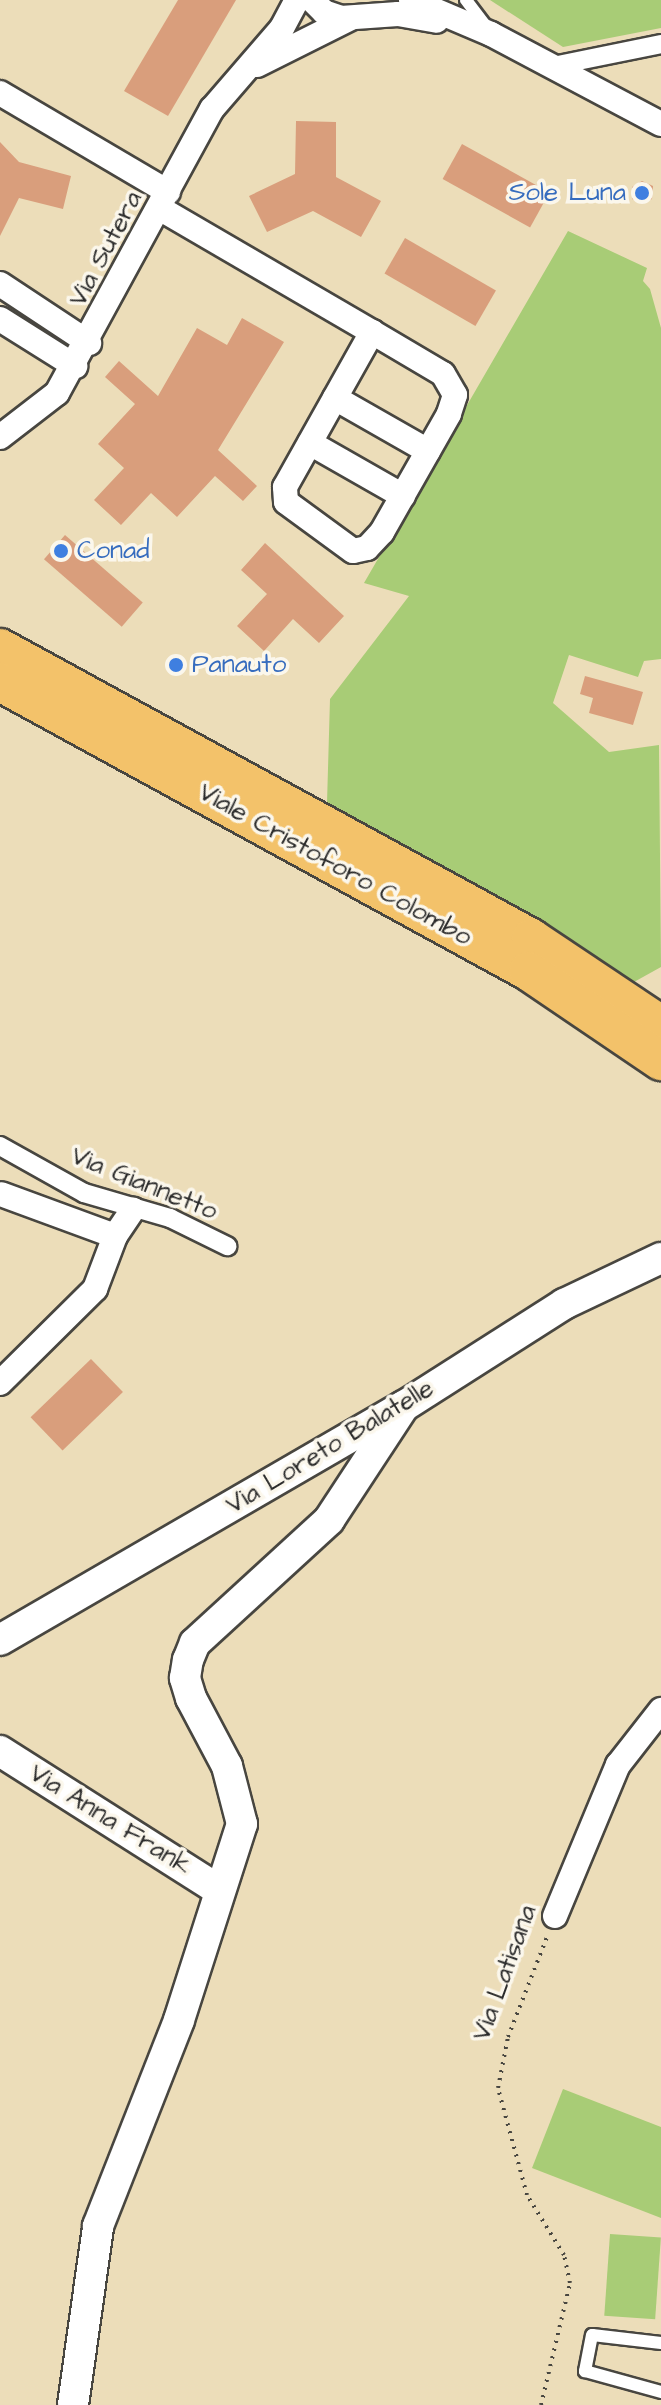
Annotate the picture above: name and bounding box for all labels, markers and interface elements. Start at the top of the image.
place label: Sole Luna [509,177,626,209]
marker: Sole Luna [633,184,651,202]
street label: Via Sutera [63,186,149,312]
place label: Conad [77,535,150,567]
marker: Conad [52,542,70,560]
place label: Panauto [192,649,286,681]
marker: Panauto [167,656,185,674]
street label: Viale Cristoforo Colombo [193,777,477,953]
street label: Via Giannetto [66,1141,222,1227]
street label: Via Loreto Balatelle [221,1373,439,1521]
street label: Via Anna Frank [23,1758,197,1882]
street label: Via Latisana [466,1901,544,2045]

